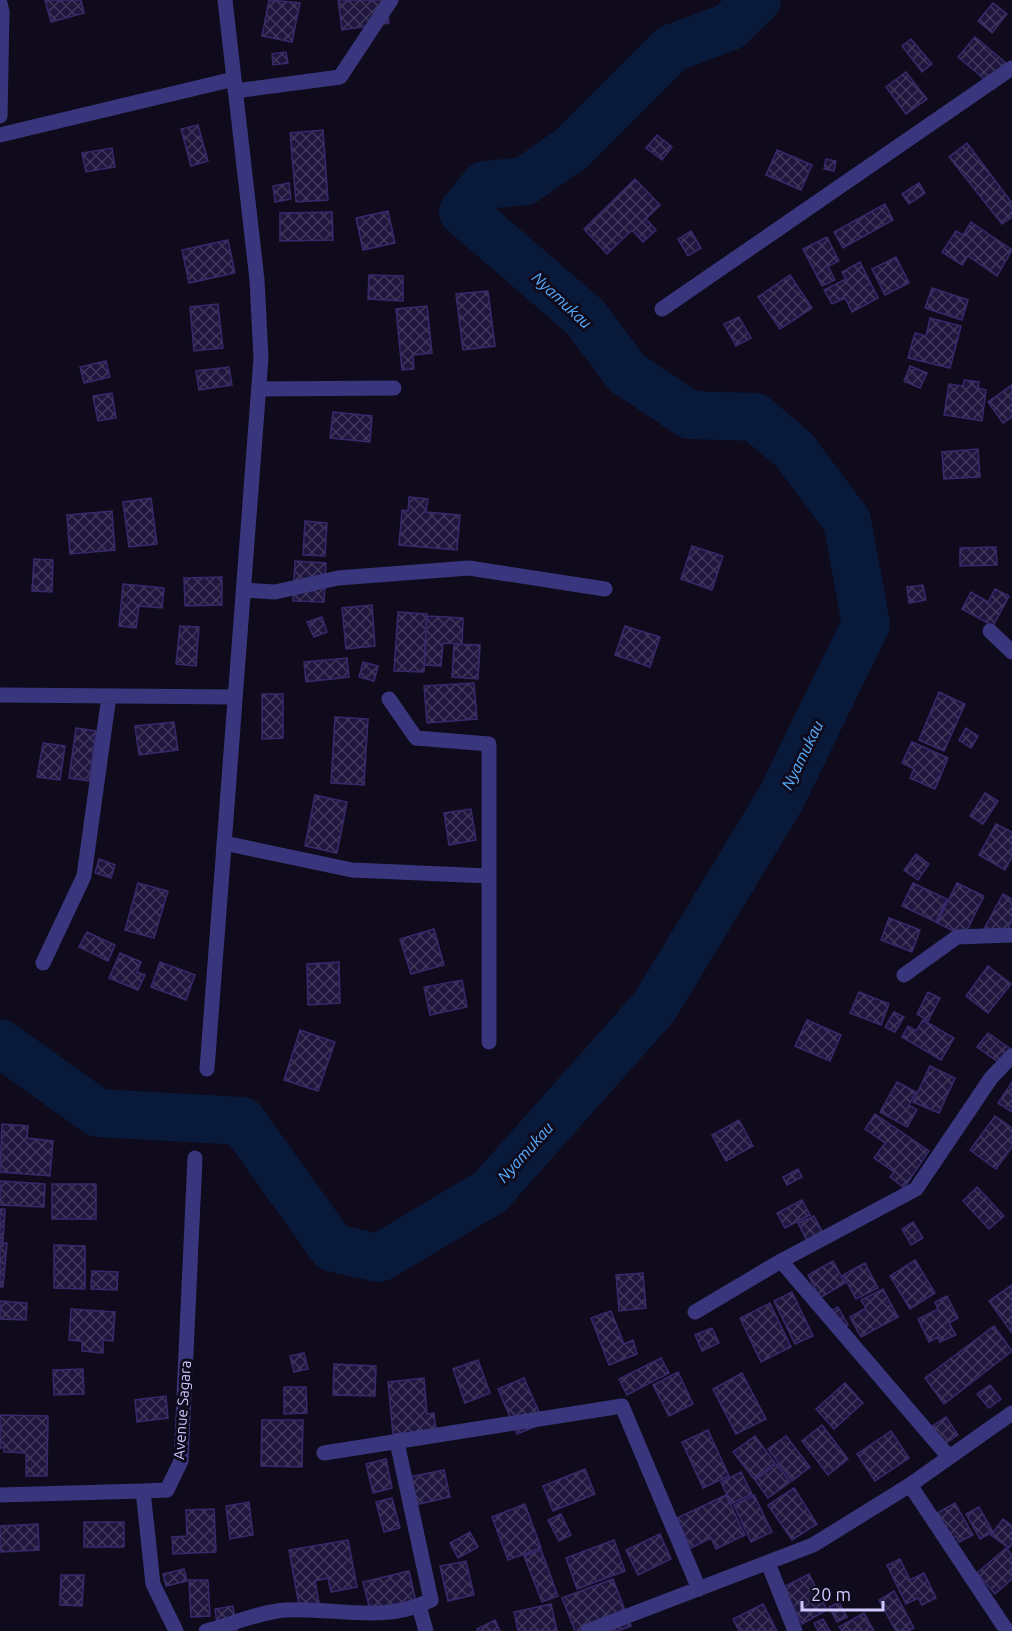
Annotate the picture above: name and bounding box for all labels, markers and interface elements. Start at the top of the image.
water label: Nyamukau [529,268,596,332]
water label: Nyamukau [778,717,827,792]
water label: Nyamukau [493,1118,557,1186]
street label: Avenue Sagara [170,1360,194,1460]
scale bar [802,1574,883,1612]
text: 20 m [811,1584,851,1604]

